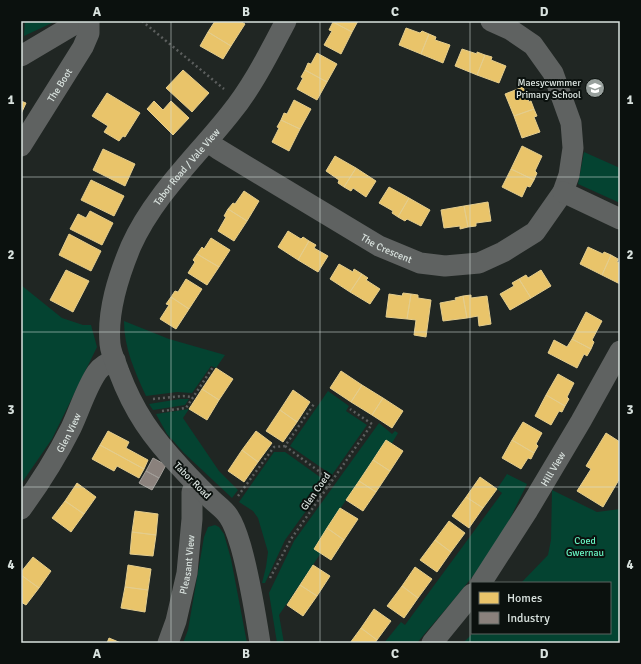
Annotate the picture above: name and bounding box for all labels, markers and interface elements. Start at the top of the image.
text: A [93,4,102,20]
text: B [242,4,250,20]
text: C [391,4,399,20]
text: D [540,4,549,20]
street label: The Boot [45,66,75,105]
place label: Maesycwmmer Primary School [516,77,581,101]
school or university icon: Maesycwmmer Primary School [584,77,606,99]
text: 1 [7,92,15,108]
text: 1 [626,92,634,108]
street label: Tabor Road / Vale View [151,126,223,208]
street label: The Crescent [358,232,414,266]
text: 2 [7,247,15,263]
text: 2 [626,247,634,263]
text: 3 [7,402,15,418]
text: 3 [626,402,634,418]
street label: Glen View [54,411,84,455]
street label: Hill View [539,449,569,489]
street label: Tabor Road [171,460,213,502]
street label: Glen Coed [298,470,333,513]
street label: Pleasant View [177,534,198,596]
park label: Coed Gwernau [566,535,604,559]
text: 4 [7,557,15,573]
text: 4 [626,557,634,573]
legend [471,582,611,634]
text: Homes [507,591,542,606]
text: Industry [507,611,550,626]
text: A [93,646,102,662]
text: B [242,646,250,662]
text: C [391,646,399,662]
text: D [540,646,549,662]

